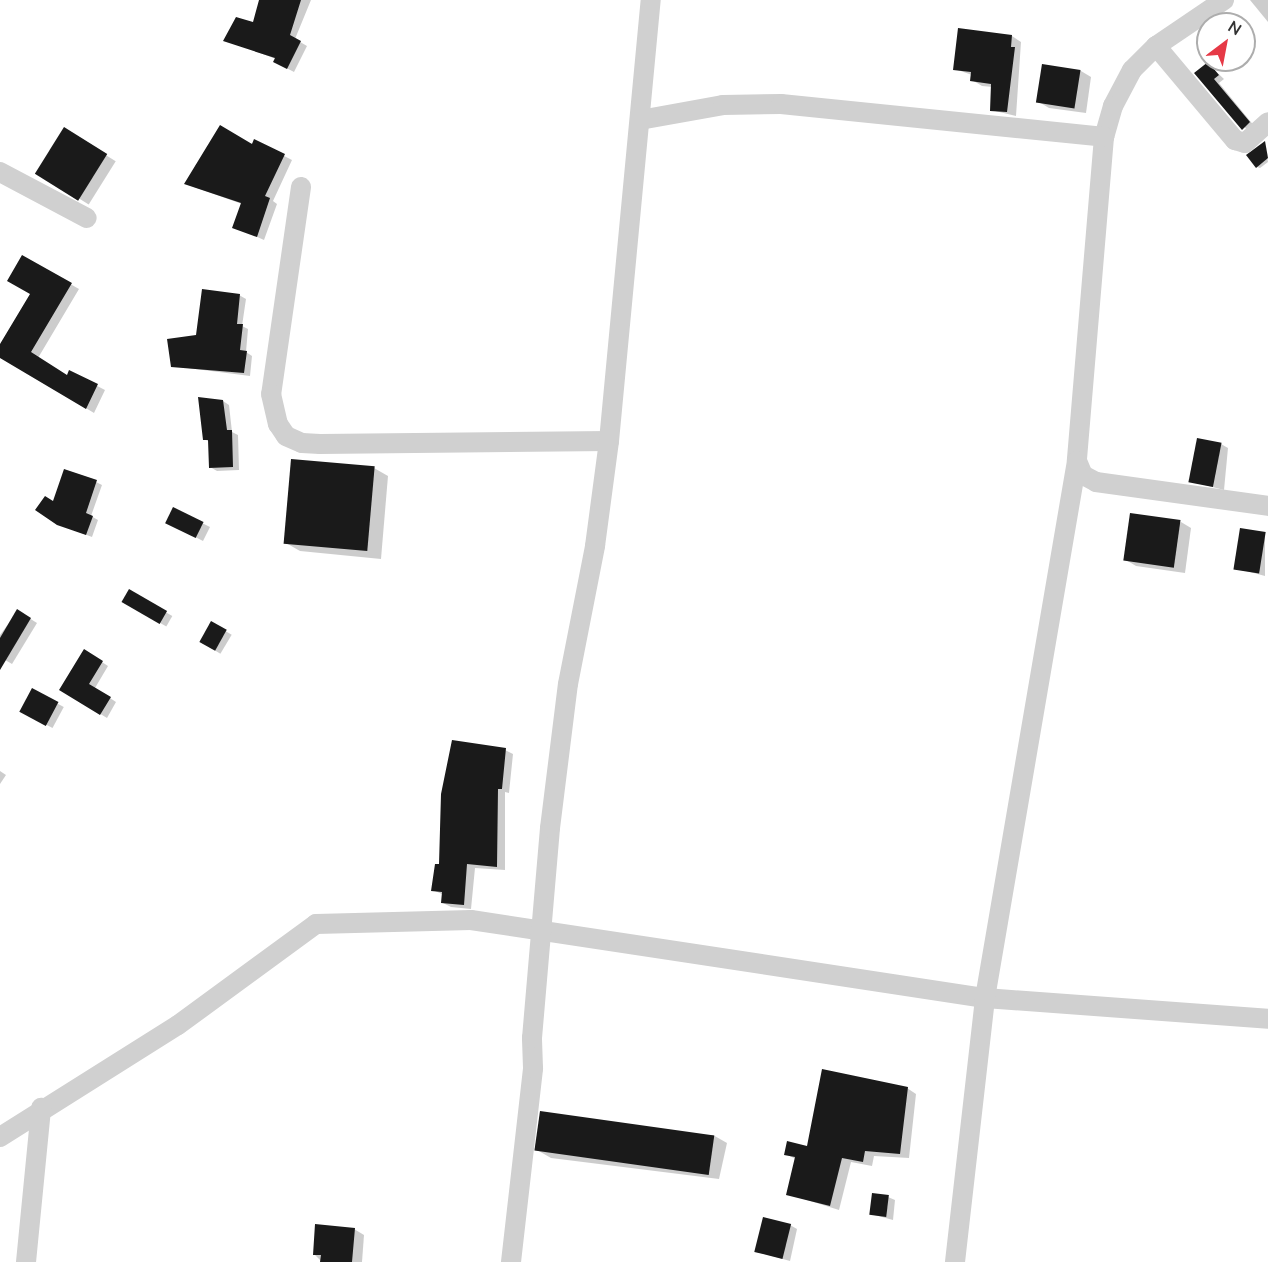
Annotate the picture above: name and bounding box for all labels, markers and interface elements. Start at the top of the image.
north arrow [1196,12,1256,72]
text: N [1224,16,1245,41]

